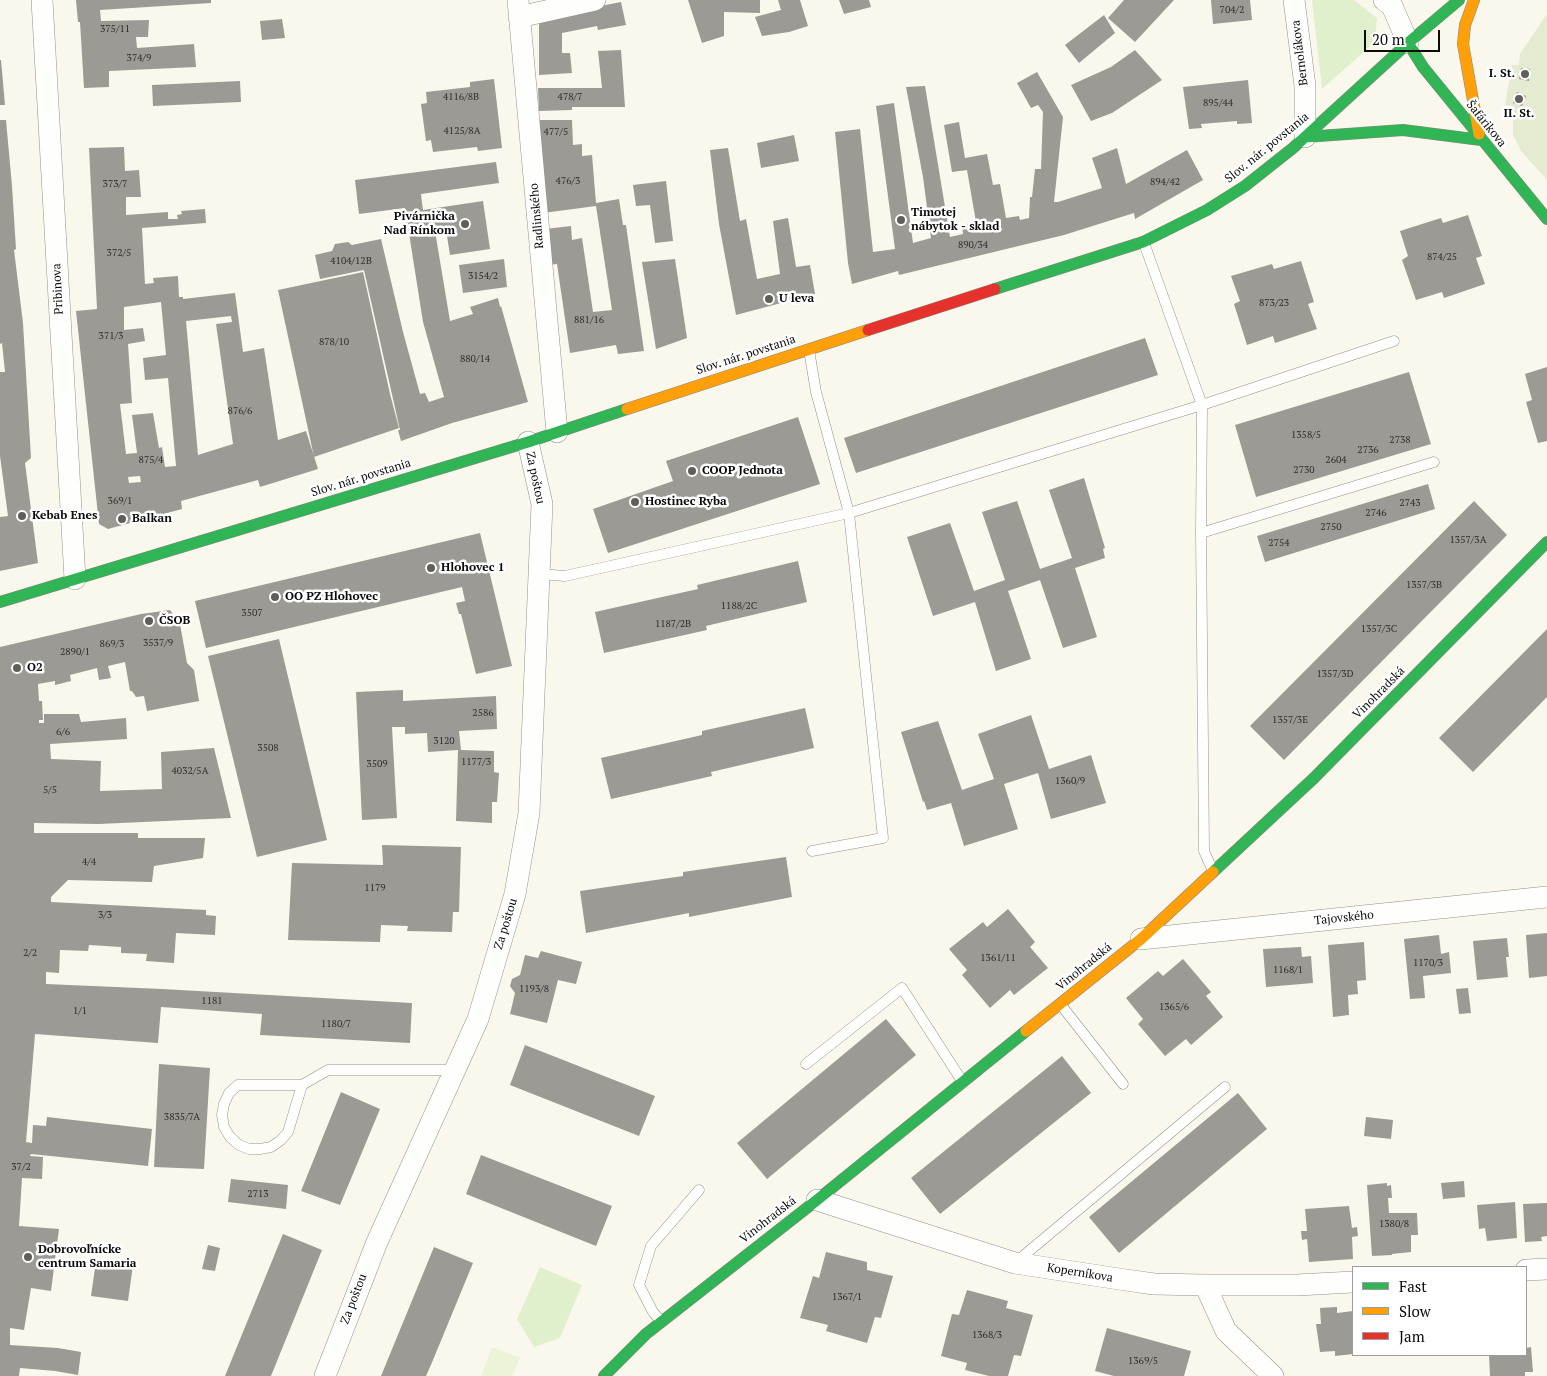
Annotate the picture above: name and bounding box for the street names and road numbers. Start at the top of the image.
street label: Bernolákova [1289,19,1311,87]
street label: Šafárikova [1463,98,1509,150]
street label: Slov. nár. povstania [1222,110,1312,186]
street label: Radlinského [527,183,547,249]
street label: Pribinova [49,263,67,315]
street label: Slov. nár. povstania [694,332,798,378]
street label: Za poštou [522,451,548,505]
street label: Slov. nár. povstania [309,456,413,500]
street label: Vinohradská [1350,664,1408,722]
street label: Za poštou [491,897,521,951]
street label: Tajovského [1313,908,1375,928]
street label: Vinohradská [1053,940,1115,994]
street label: Vinohradská [737,1194,799,1246]
street label: Koperníkova [1046,1261,1114,1285]
street label: Za poštou [338,1272,370,1326]

